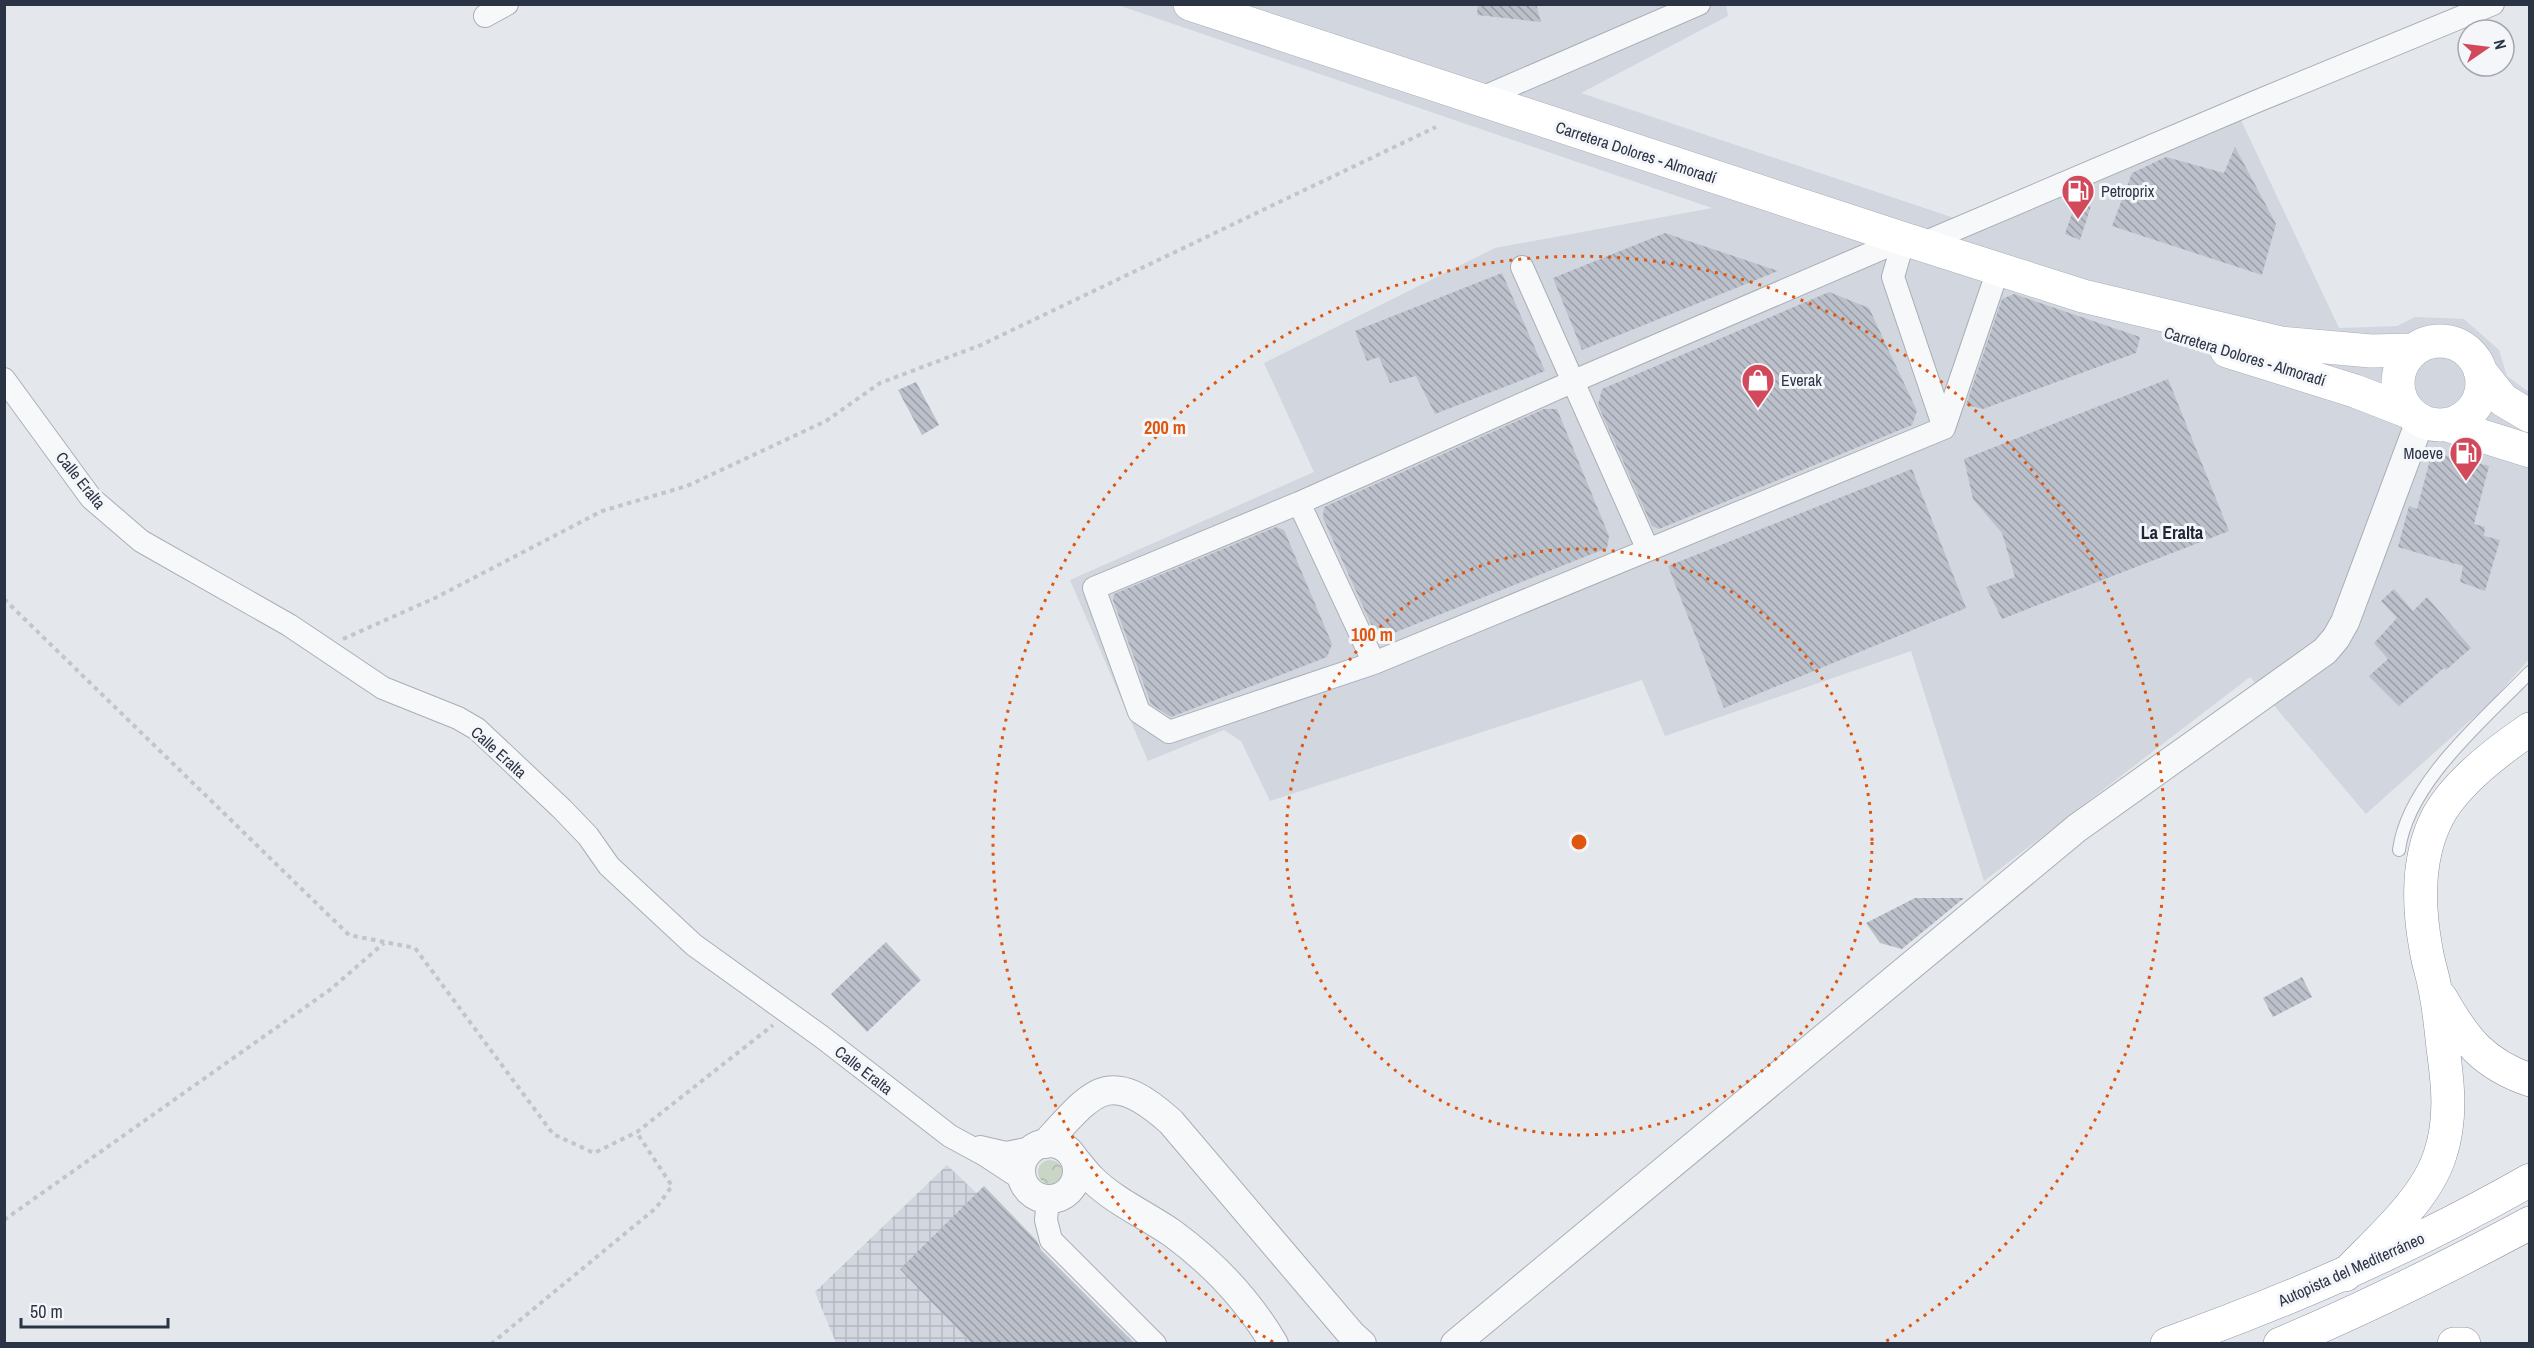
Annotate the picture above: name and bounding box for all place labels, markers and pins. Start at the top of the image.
fuel station icon: Petroprix [2060,173,2096,220]
place label: Petroprix [2101,180,2155,202]
shop icon: Everak [1740,362,1776,409]
place label: Everak [1781,369,1822,391]
fuel station icon: Moeve [2448,435,2484,482]
place label: Moeve [2404,442,2443,464]
centre of rings [1569,832,1589,852]

